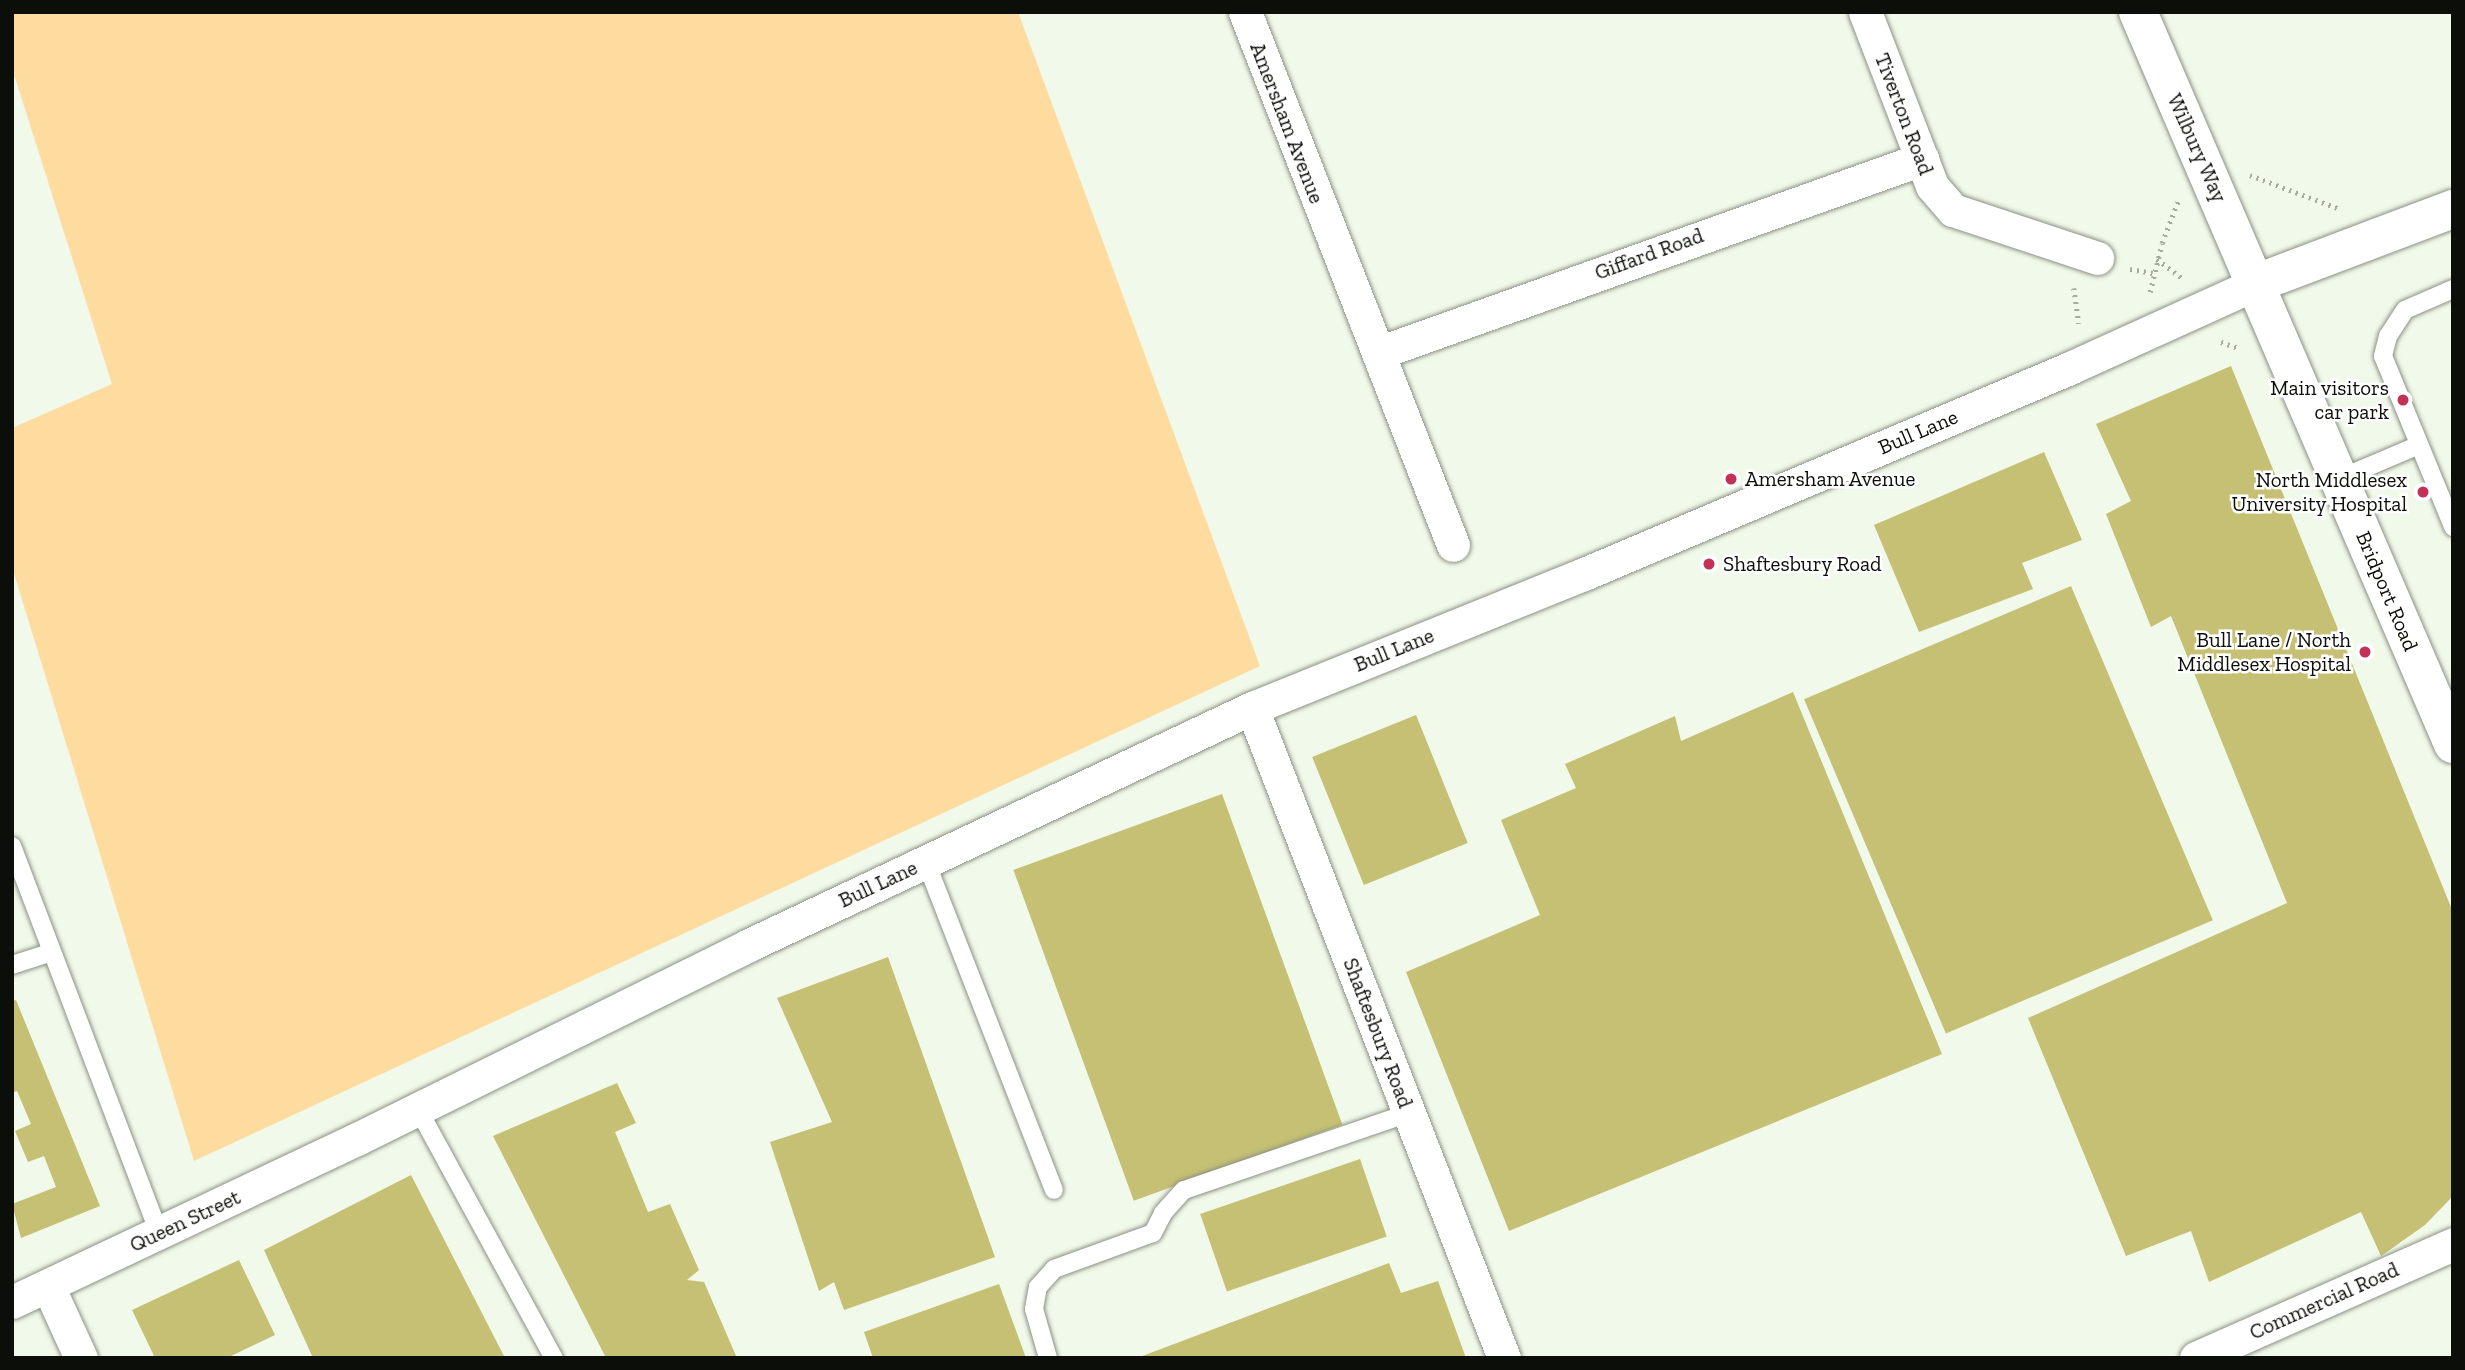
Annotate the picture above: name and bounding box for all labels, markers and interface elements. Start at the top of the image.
street label: Amersham Avenue [1245,39,1329,207]
street label: Tiverton Road [1869,50,1939,178]
street label: Wilbury Way [2162,89,2232,207]
street label: Giffard Road [1591,223,1707,285]
place label: Main visitors car park [2270,375,2389,425]
marker: Main visitors car park [2395,392,2411,408]
street label: Bull Lane [1874,404,1962,460]
place label: Amersham Avenue [1745,466,1916,492]
place label: North Middlesex University Hospital [2231,467,2407,517]
marker: Amersham Avenue [1723,471,1739,487]
marker: North Middlesex University Hospital [2413,482,2433,502]
street label: Bridport Road [2350,527,2424,655]
place label: Shaftesbury Road [1723,551,1882,577]
marker: Shaftesbury Road [1701,556,1717,572]
street label: Bull Lane [1350,623,1438,677]
place label: Bull Lane / North Middlesex Hospital [2177,627,2351,677]
marker: Bull Lane / North Middlesex Hospital [2357,644,2373,660]
street label: Bull Lane [835,855,921,913]
street label: Shaftesbury Road [1338,954,1418,1112]
street label: Queen Street [126,1184,244,1258]
street label: Commercial Road [2246,1257,2402,1345]

